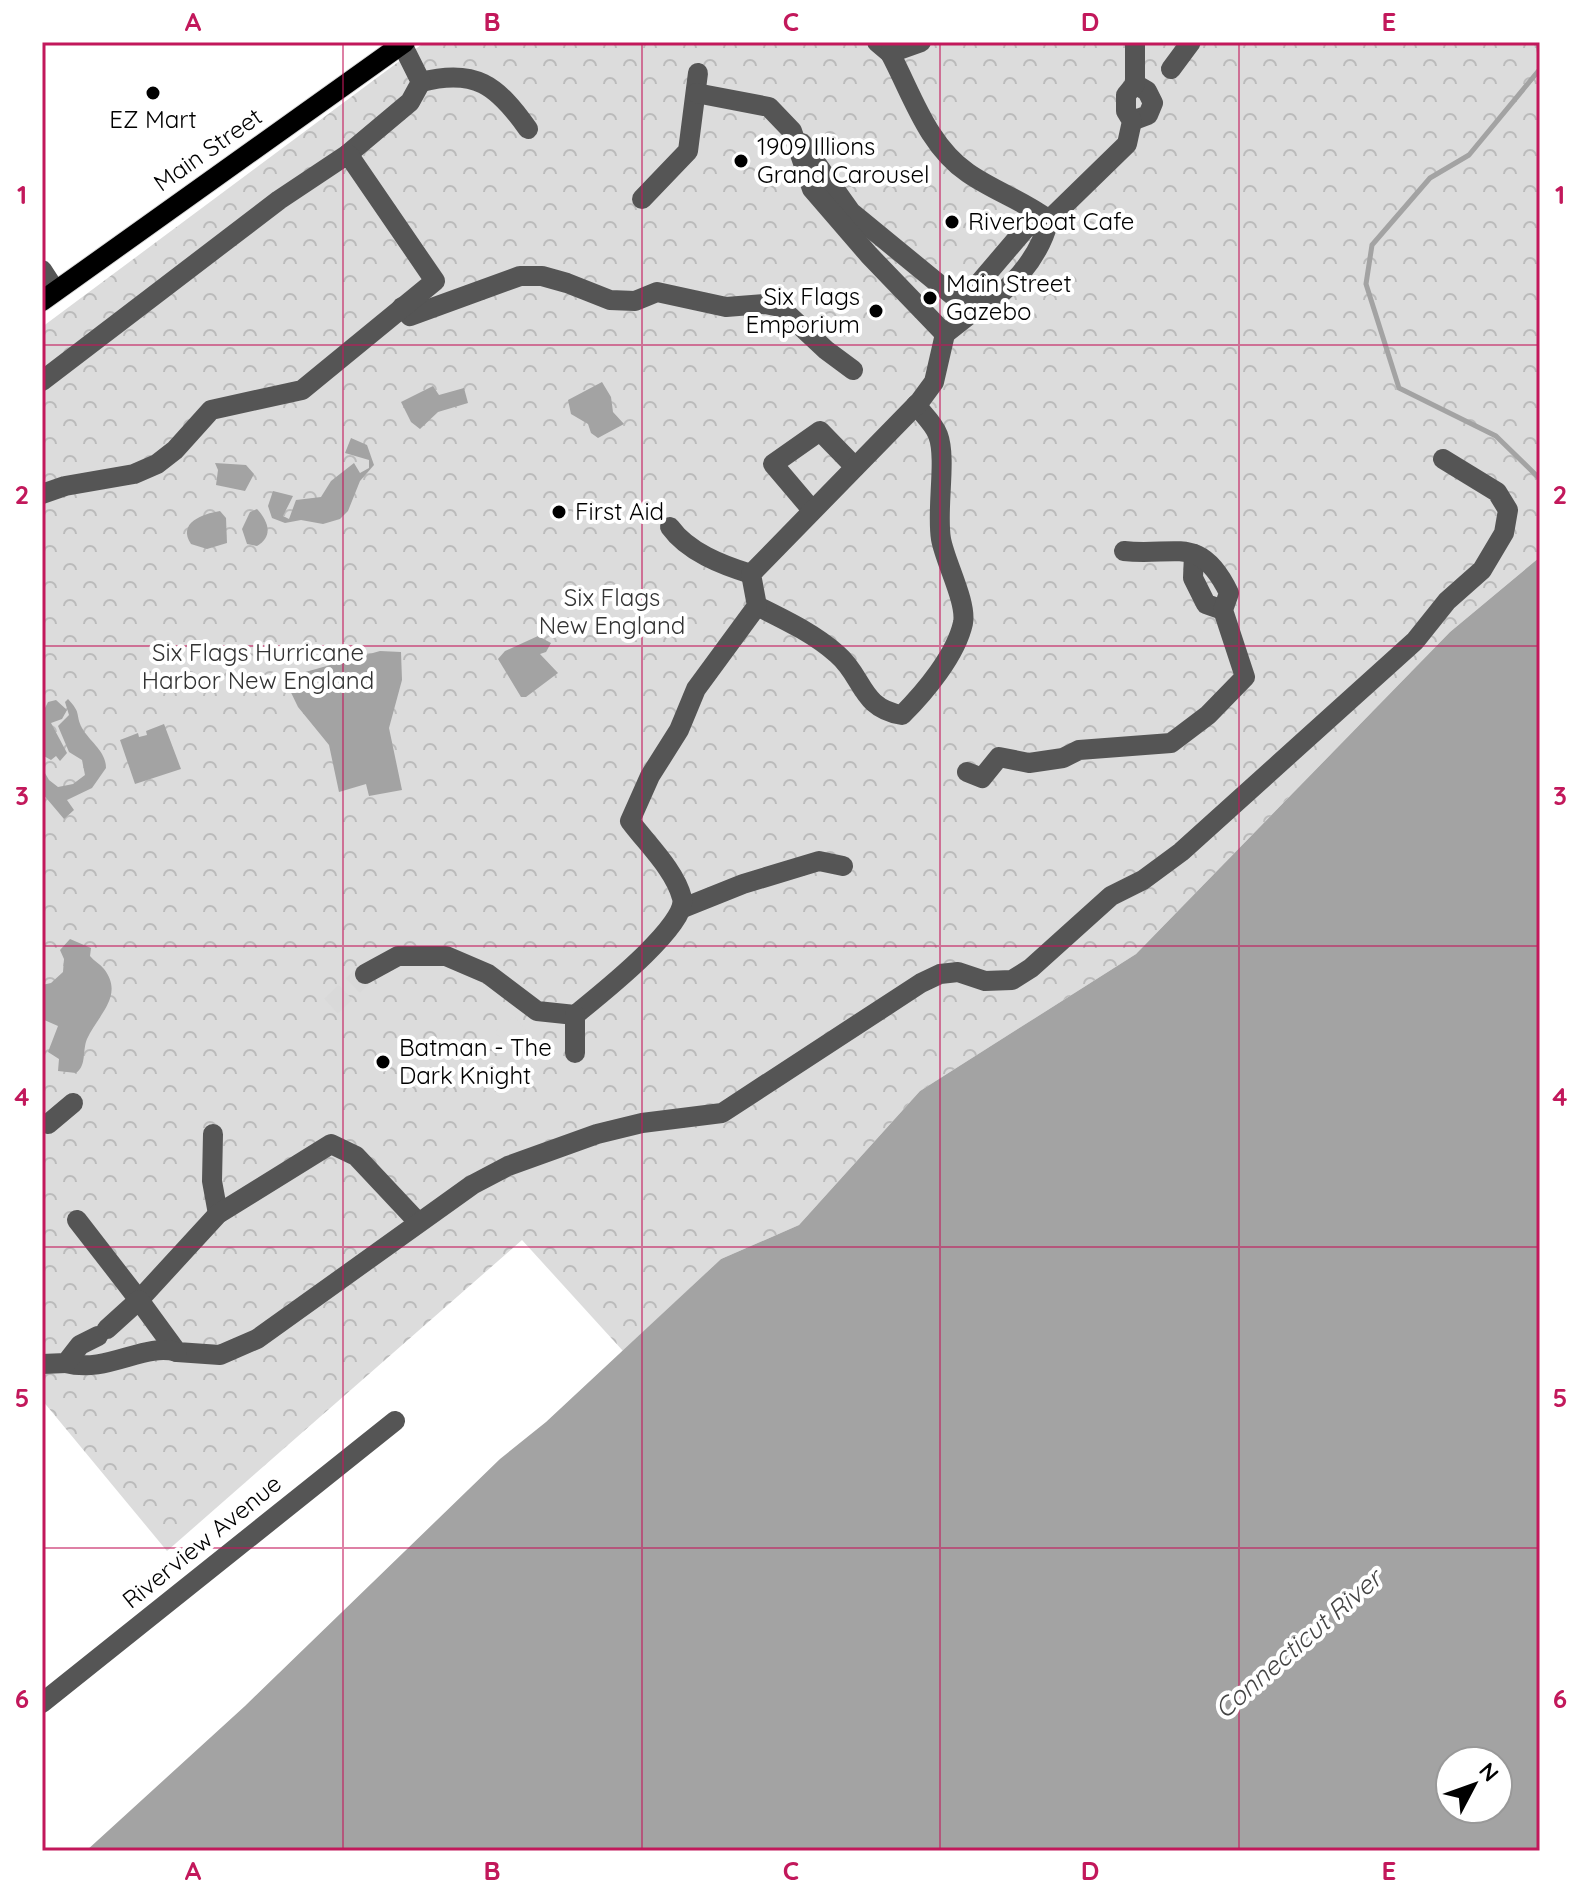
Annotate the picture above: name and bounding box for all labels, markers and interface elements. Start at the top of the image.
text: A [185,5,202,38]
text: B [483,5,501,38]
text: C [783,5,799,38]
text: D [1081,5,1099,38]
text: E [1382,5,1396,38]
marker: EZ Mart [144,84,162,102]
street label: Main Street [147,101,267,197]
place label: EZ Mart [109,104,197,134]
place label: 1909 Illions Grand Carousel [757,131,930,189]
marker: 1909 Illions Grand Carousel [732,152,750,170]
text: 1 [17,178,27,211]
text: 1 [1555,178,1565,211]
place label: Riverboat Cafe [968,206,1134,236]
marker: Riverboat Cafe [943,213,961,231]
place label: Main Street Gazebo [946,268,1072,326]
place label: Six Flags Emporium [746,281,860,339]
marker: Main Street Gazebo [921,289,939,307]
marker: Six Flags Emporium [867,302,885,320]
text: 2 [15,478,29,511]
text: 2 [1553,478,1567,511]
place label: First Aid [575,496,664,526]
marker: First Aid [550,503,568,521]
park label: Six Flags New England [539,582,685,640]
park label: Six Flags Hurricane Harbor New England [142,637,374,695]
text: 3 [15,779,29,812]
text: 3 [1553,779,1567,812]
place label: Batman - The Dark Knight [399,1032,552,1090]
marker: Batman - The Dark Knight [374,1053,392,1071]
text: 4 [14,1080,30,1113]
text: 4 [1552,1080,1568,1113]
text: 5 [15,1381,29,1414]
text: 5 [1553,1381,1567,1414]
street label: Riverview Avenue [116,1468,287,1615]
water label: Connecticut River [1207,1560,1390,1725]
text: 6 [15,1682,29,1715]
text: 6 [1553,1682,1567,1715]
north arrow [1434,1745,1514,1825]
text: N [1473,1757,1505,1787]
text: A [185,1854,202,1887]
text: B [483,1854,501,1887]
text: C [783,1854,799,1887]
text: D [1081,1854,1099,1887]
text: E [1382,1854,1396,1887]

